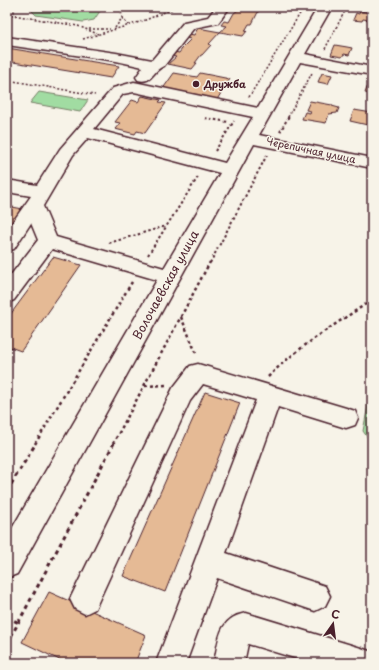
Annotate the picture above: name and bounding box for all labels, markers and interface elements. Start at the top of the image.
place label: Дружба [203,76,246,91]
marker: Дружба [191,79,201,89]
street label: Черепичная улица [265,133,358,166]
street label: Волочаевская улица [128,226,203,342]
north arrow [313,604,353,644]
text: С [329,605,342,623]

